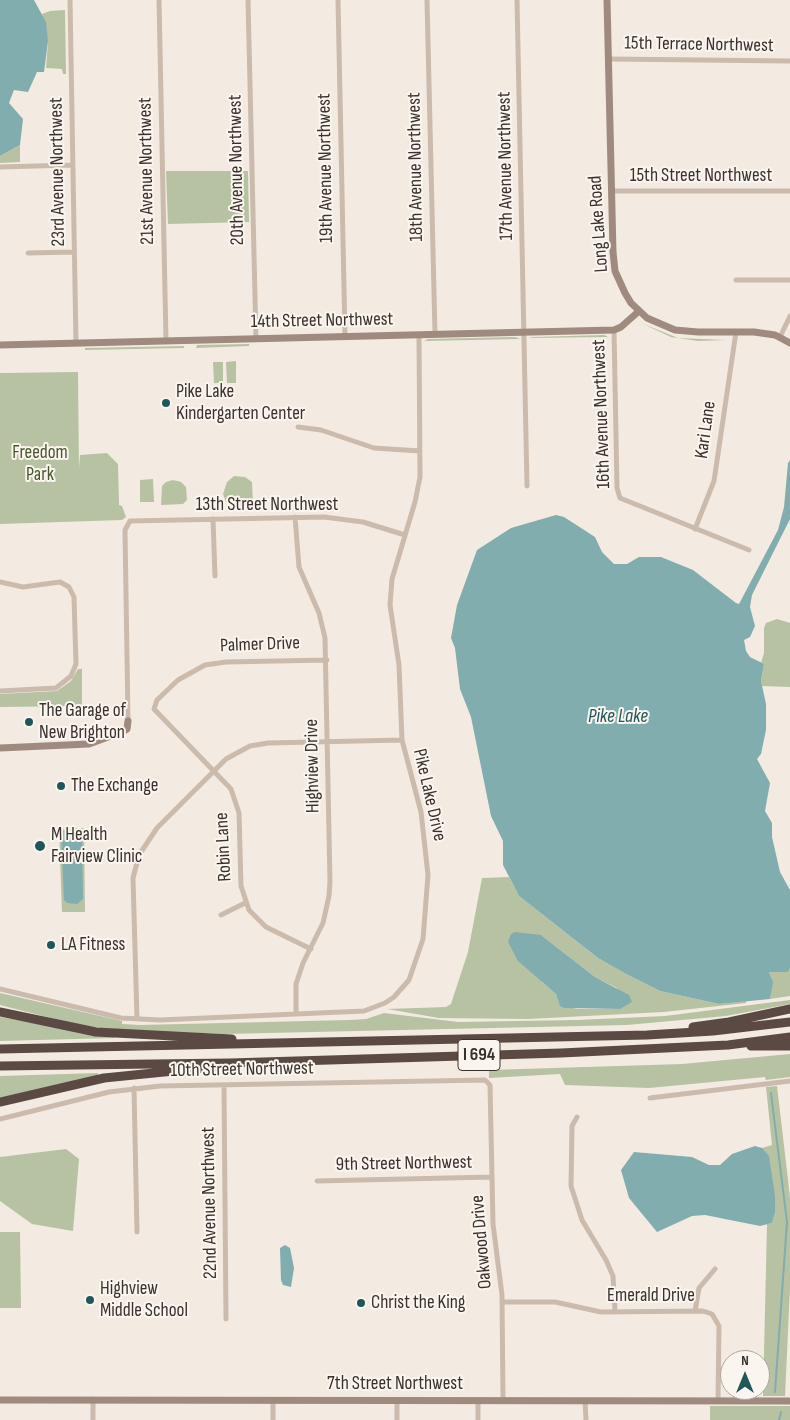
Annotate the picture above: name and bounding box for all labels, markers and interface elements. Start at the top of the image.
street label: 15th Terrace Northwest [624,32,774,58]
street label: 17th Avenue Northwest [493,91,519,241]
street label: 18th Avenue Northwest [403,92,429,242]
street label: 19th Avenue Northwest [313,93,339,243]
street label: 20th Avenue Northwest [224,94,250,246]
street label: 23rd Avenue Northwest [45,97,71,247]
street label: 21st Avenue Northwest [134,97,160,245]
street label: 15th Street Northwest [630,165,772,187]
street label: Long Lake Road [584,175,614,273]
street label: 14th Street Northwest [250,308,394,334]
street label: 16th Avenue Northwest [588,339,616,489]
place label: Pike Lake Kindergarten Center [176,381,305,425]
marker: Pike Lake Kindergarten Center [160,397,172,409]
street label: Kari Lane [691,400,721,460]
park label: Freedom Park [12,442,68,486]
street label: 13th Street Northwest [196,494,338,516]
street label: Palmer Drive [220,632,300,658]
place label: The Garage of New Brighton [39,700,126,744]
water label: Pike Lake [588,705,648,729]
marker: The Garage of New Brighton [23,716,35,728]
street label: Highview Drive [301,719,325,813]
street label: Pike Lake Drive [407,746,451,844]
place label: The Exchange [71,775,158,797]
marker: The Exchange [55,780,67,792]
street label: Robin Lane [211,812,237,882]
place label: M Health Fairview Clinic [51,824,142,868]
marker: M Health Fairview Clinic [33,839,47,853]
place label: LA Fitness [61,934,125,956]
marker: LA Fitness [45,939,57,951]
road number: I 694 [458,1040,500,1070]
street label: 10th Street Northwest [170,1057,314,1083]
street label: 22nd Avenue Northwest [197,1127,223,1279]
street label: 9th Street Northwest [335,1151,473,1177]
street label: Oakwood Drive [467,1194,497,1290]
place label: Highview Middle School [100,1278,188,1322]
street label: Emerald Drive [607,1285,695,1307]
place label: Christ the King [371,1292,465,1314]
marker: Highview Middle School [84,1294,96,1306]
marker: Christ the King [355,1297,367,1309]
north arrow [720,1350,770,1400]
text: N [741,1352,749,1369]
street label: 7th Street Northwest [327,1373,463,1395]

